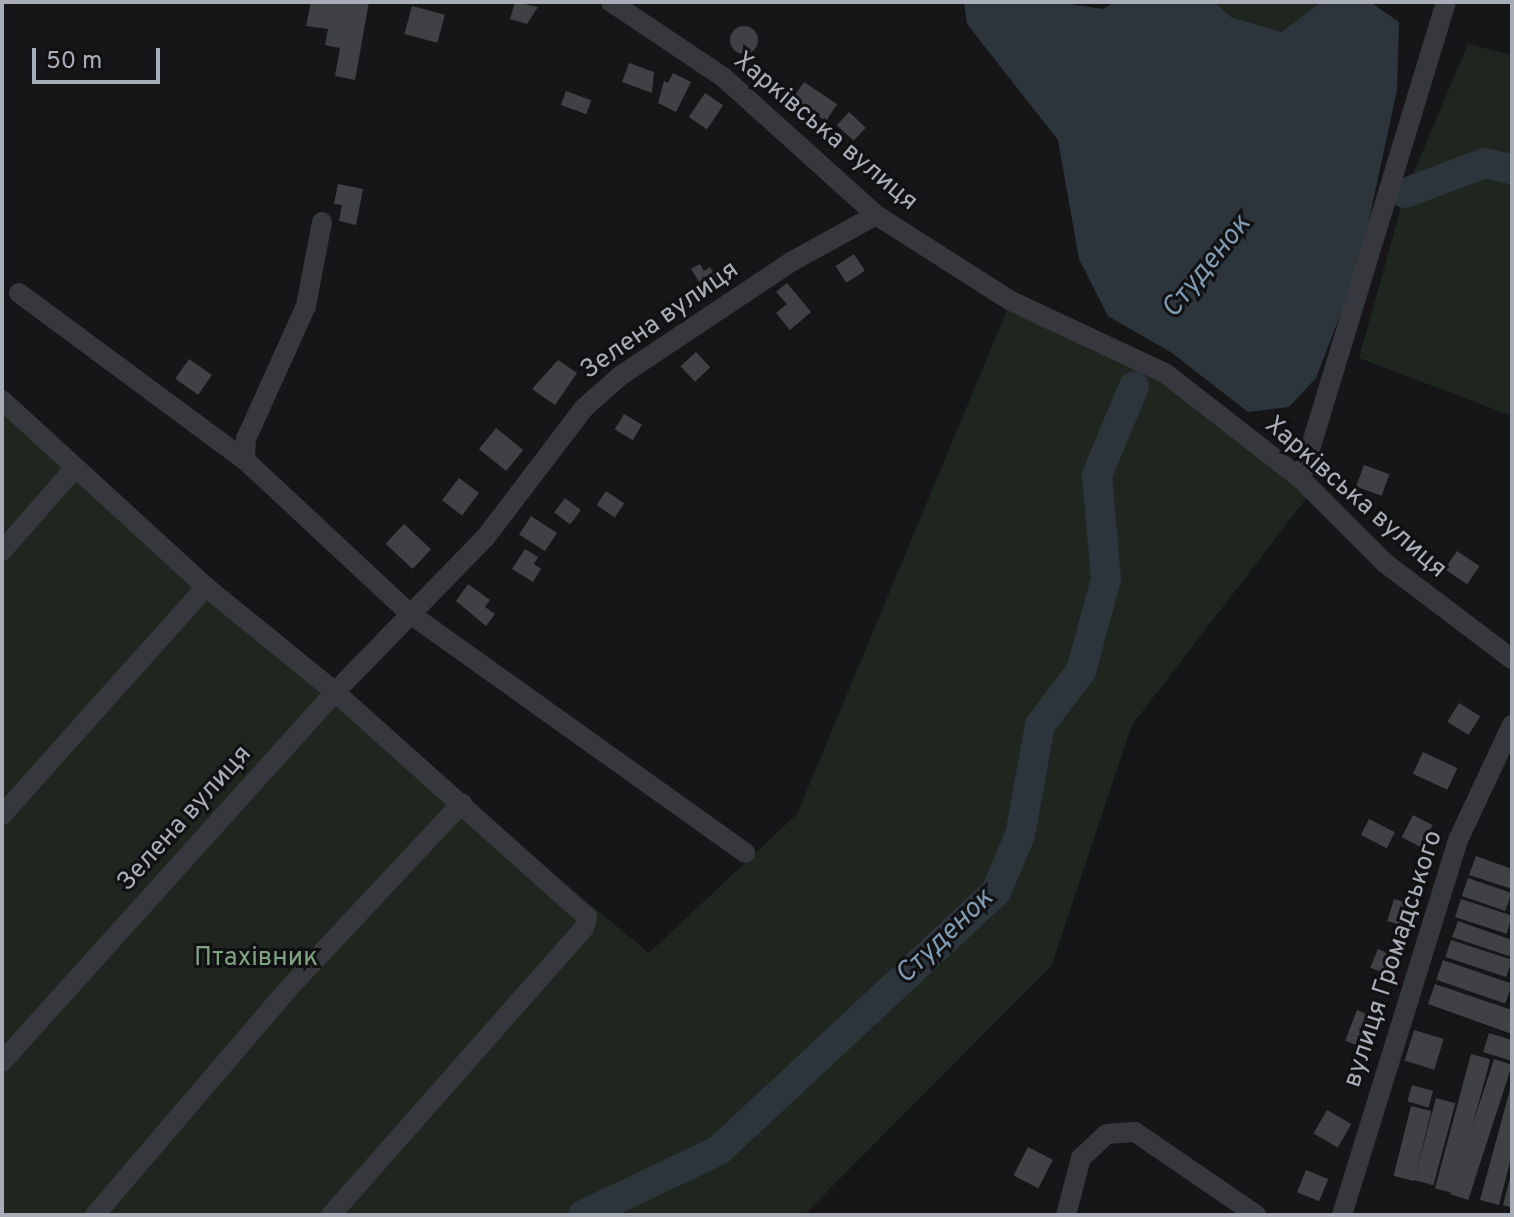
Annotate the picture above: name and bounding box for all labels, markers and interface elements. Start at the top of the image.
scale bar [36,32,164,82]
street label: Харківська вулиця [727,46,923,218]
text: 50 m [46,47,102,77]
water label: Студенок [1155,209,1259,325]
street label: Зелена вулиця [575,255,745,387]
street label: Харківська вулиця [1258,410,1452,586]
street label: Зелена вулиця [111,740,259,898]
street label: вулиця Громадського [1338,827,1450,1091]
water label: Студенок [889,882,1001,992]
park label: Птахівник [194,943,318,975]

